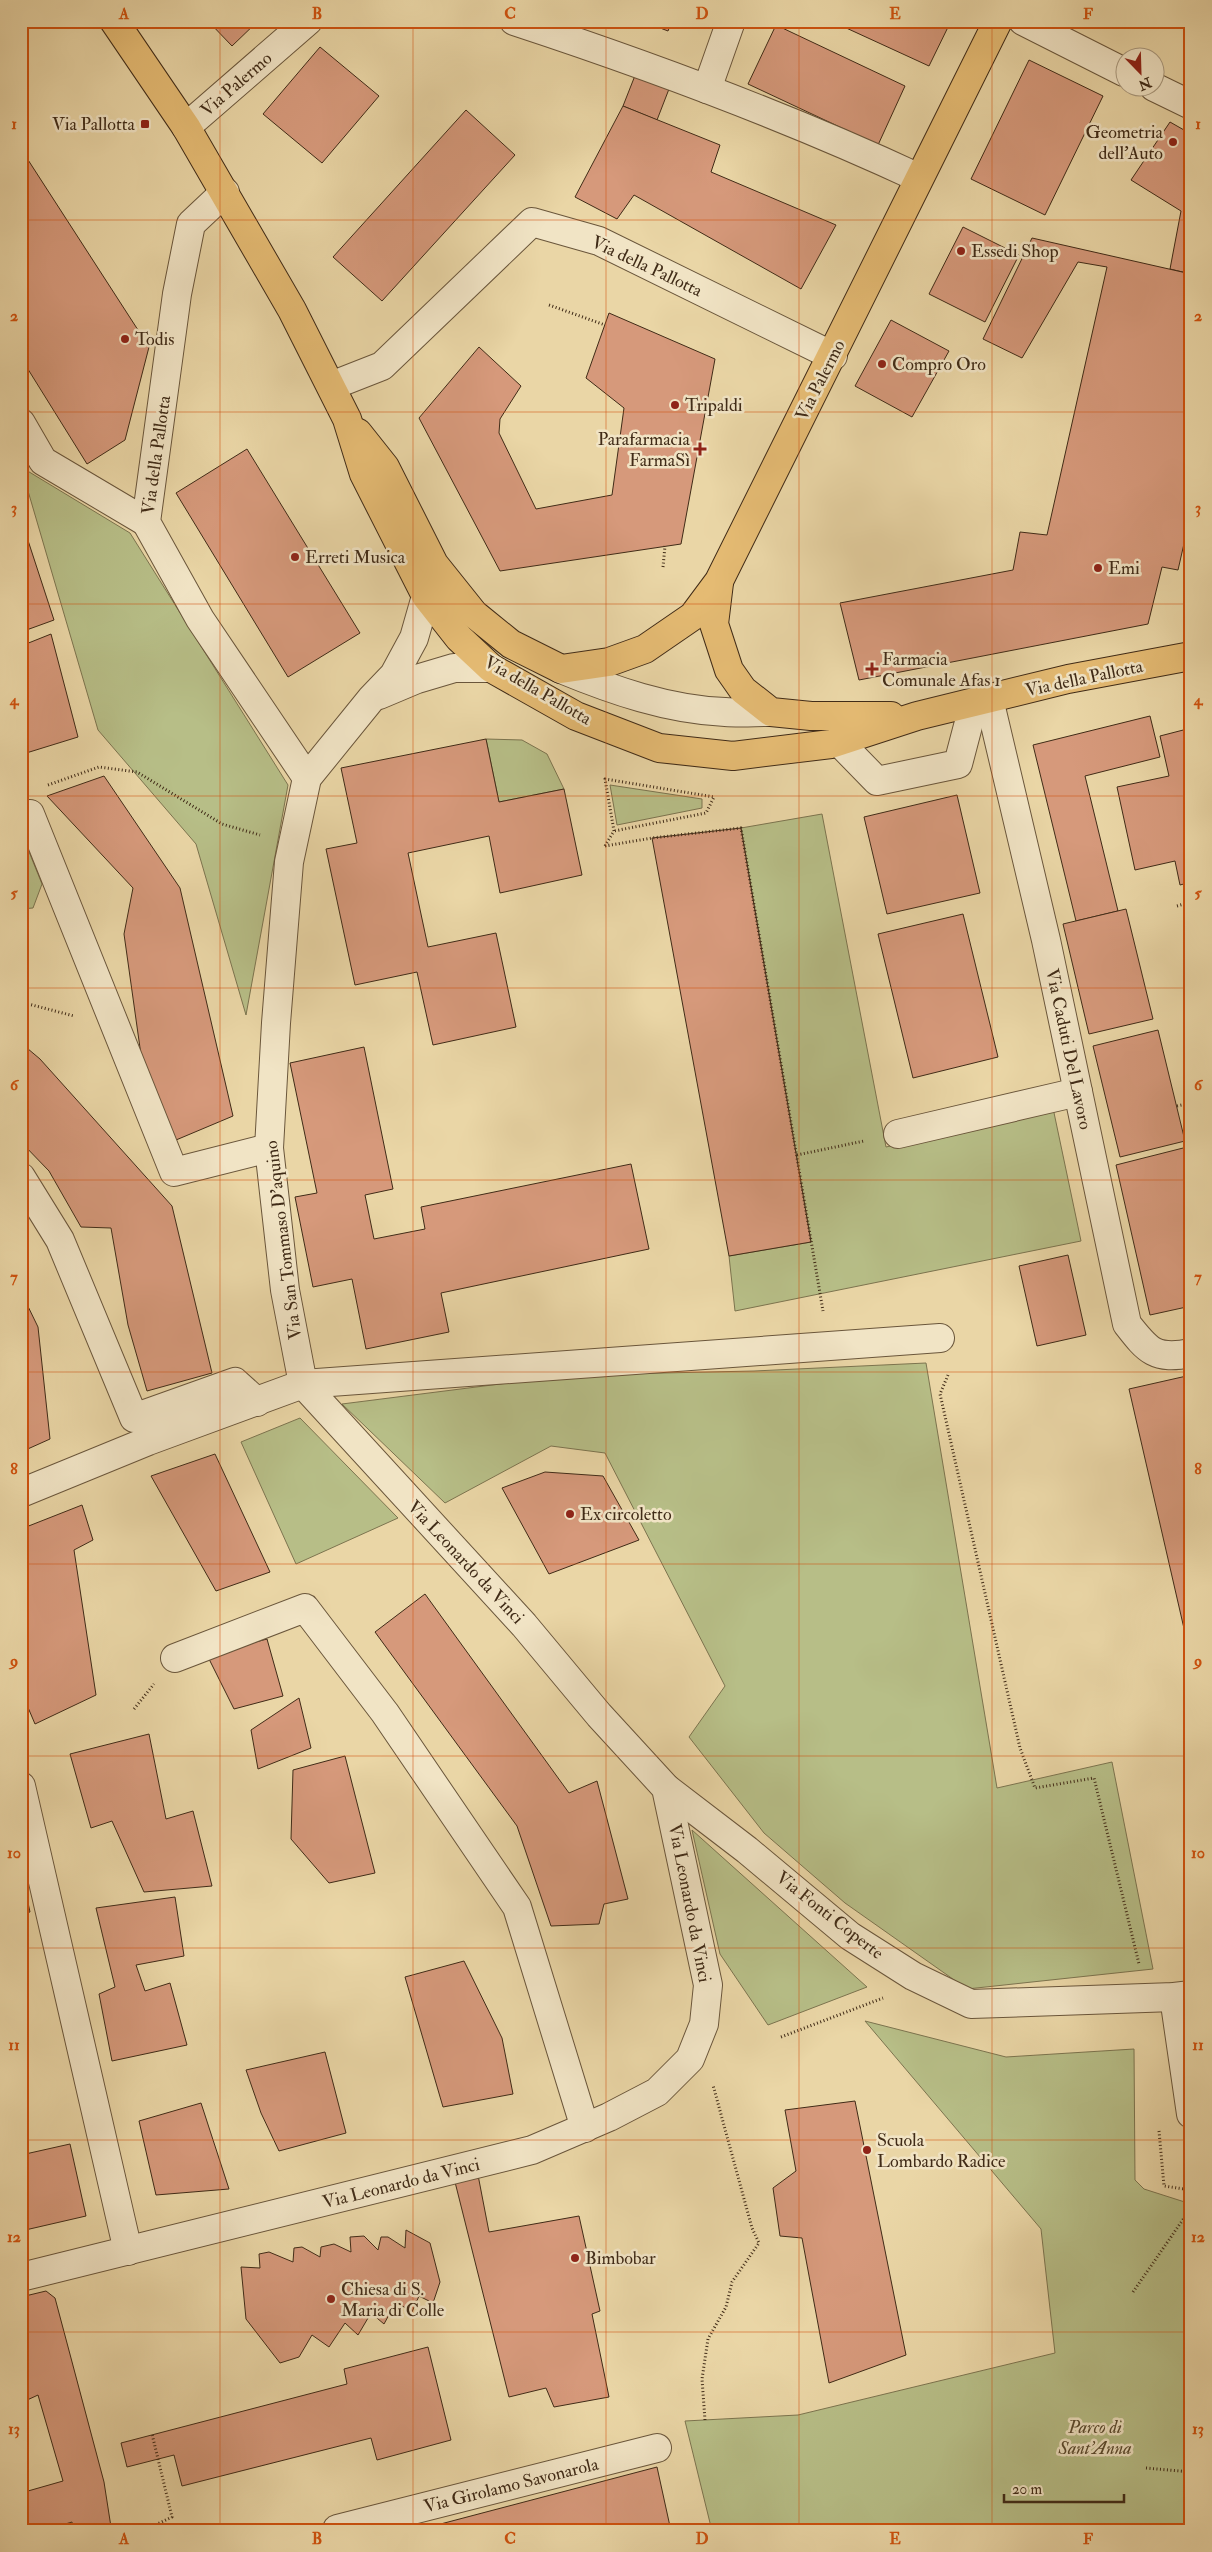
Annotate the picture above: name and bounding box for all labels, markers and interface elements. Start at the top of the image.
text: A [118,4,130,24]
text: B [312,4,322,24]
text: C [504,4,516,24]
text: D [695,4,709,24]
text: E [889,4,901,24]
text: F [1083,4,1093,24]
street label: Via Palermo [196,47,277,122]
north arrow [1114,48,1164,98]
text: N [1135,73,1155,94]
place label: Via Pallotta [52,113,136,136]
text: 1 [11,114,17,134]
text: 1 [1195,114,1201,134]
marker: Via Pallotta [139,118,151,130]
place label: Geometria dell'Auto [1086,121,1164,165]
marker: Geometria dell'Auto [1167,136,1179,148]
street label: Via della Pallotta [588,231,706,302]
place label: Essedi Shop [971,240,1058,263]
marker: Essedi Shop [955,245,967,257]
text: 2 [10,306,18,326]
text: 2 [1194,306,1202,326]
place label: Todis [135,328,175,351]
marker: Todis [119,333,131,345]
street label: Via Palermo [790,336,851,424]
place label: Compro Oro [892,353,986,376]
marker: Compro Oro [876,358,888,370]
street label: Via della Pallotta [137,394,176,516]
place label: Tripaldi [685,394,743,417]
marker: Tripaldi [669,399,681,411]
place label: Parafarmacia FarmaSì [598,428,691,472]
marker: Parafarmacia FarmaSì [694,443,706,455]
text: 3 [11,498,17,518]
text: 3 [1195,498,1201,518]
place label: Erreti Musica [305,546,406,569]
marker: Erreti Musica [289,551,301,563]
place label: Emi [1108,557,1140,580]
marker: Emi [1092,562,1104,574]
place label: Farmacia Comunale Afas 1 [882,648,1001,692]
street label: Via della Pallotta [480,651,596,731]
street label: Via della Pallotta [1023,655,1146,702]
marker: Farmacia Comunale Afas 1 [866,663,878,675]
text: 4 [9,690,20,710]
text: 4 [1193,690,1204,710]
text: 5 [10,883,18,903]
text: 5 [1194,883,1202,903]
street label: Via Caduti Del Lavoro [1040,966,1097,1132]
text: 6 [10,1075,20,1095]
text: 6 [1194,1075,1204,1095]
street label: Via San Tommaso D'aquino [260,1139,307,1341]
text: 7 [10,1267,18,1287]
text: 7 [1194,1267,1202,1287]
text: 8 [10,1459,18,1479]
text: 8 [1194,1459,1202,1479]
street label: Via Leonardo da Vinci [402,1496,529,1629]
place label: Ex circoletto [580,1503,672,1526]
marker: Ex circoletto [564,1508,576,1520]
text: 9 [8,1651,18,1671]
text: 9 [1192,1651,1202,1671]
street label: Via Leonardo da Vinci [663,1822,716,1985]
text: 10 [7,1843,21,1863]
text: 10 [1191,1843,1205,1863]
street label: Via Fonti Coperte [771,1866,888,1965]
text: 11 [8,2035,20,2055]
text: 11 [1192,2035,1204,2055]
place label: Scuola Lombardo Radice [877,2129,1006,2173]
marker: Scuola Lombardo Radice [861,2144,873,2156]
street label: Via Leonardo da Vinci [320,2153,482,2214]
text: 12 [7,2227,21,2247]
text: 12 [1191,2227,1205,2247]
place label: Bimbobar [585,2247,656,2270]
marker: Bimbobar [569,2252,581,2264]
place label: Chiesa di S. Maria di Colle [341,2278,445,2322]
marker: Chiesa di S. Maria di Colle [325,2293,337,2305]
park label: Parco di Sant'Anna [1057,2416,1132,2460]
text: 13 [8,2419,20,2439]
text: 13 [1192,2419,1204,2439]
street label: Via Girolamo Savonarola [421,2452,602,2518]
scale bar [1004,2472,1124,2504]
text: 20 m [1012,2480,1042,2499]
text: A [118,2529,130,2549]
text: B [312,2529,322,2549]
text: C [504,2529,516,2549]
text: D [695,2529,709,2549]
text: E [889,2529,901,2549]
text: F [1083,2529,1093,2549]

